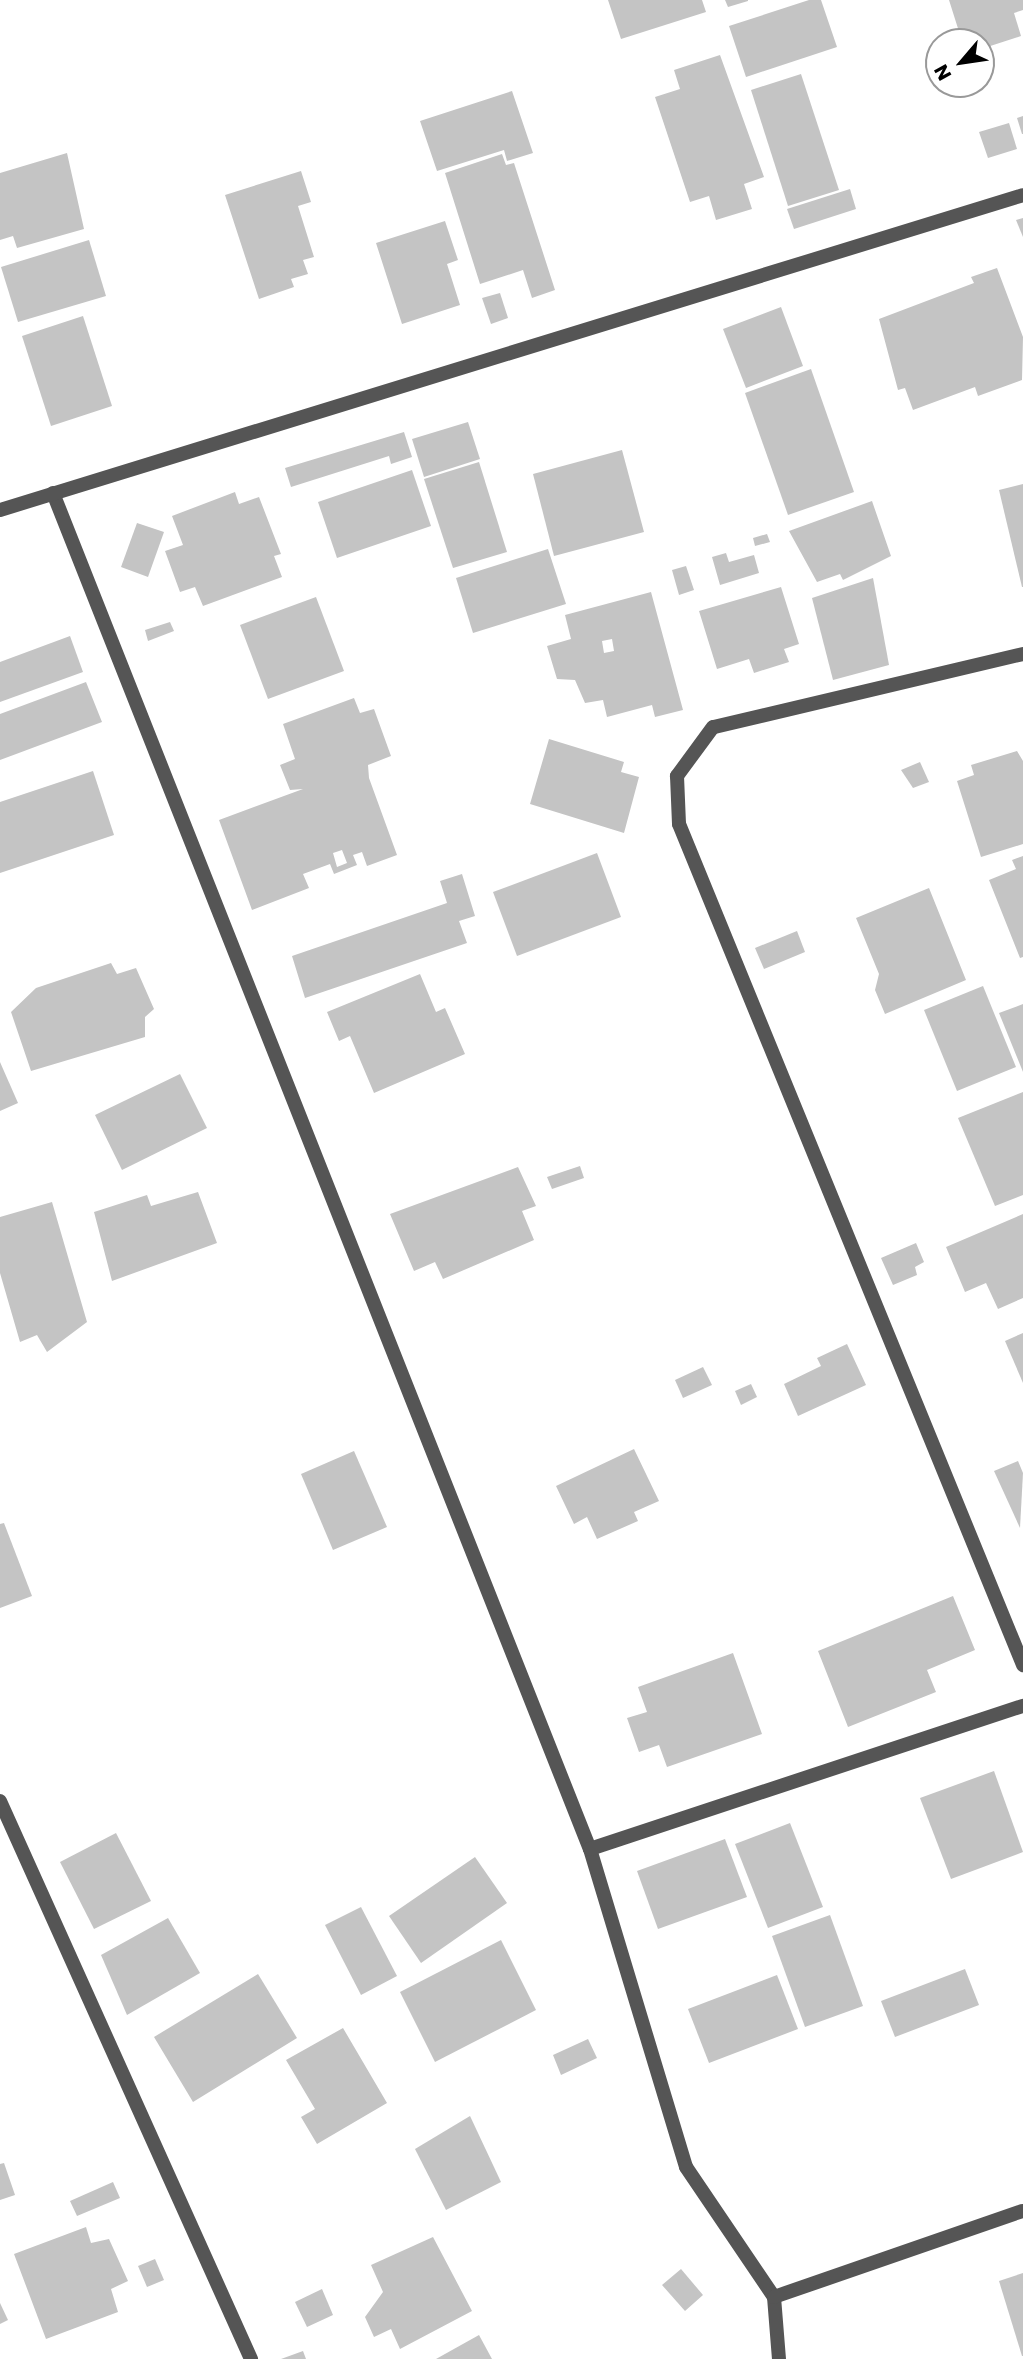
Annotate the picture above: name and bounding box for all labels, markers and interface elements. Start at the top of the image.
north arrow [925,28,995,98]
text: N [928,60,958,85]

